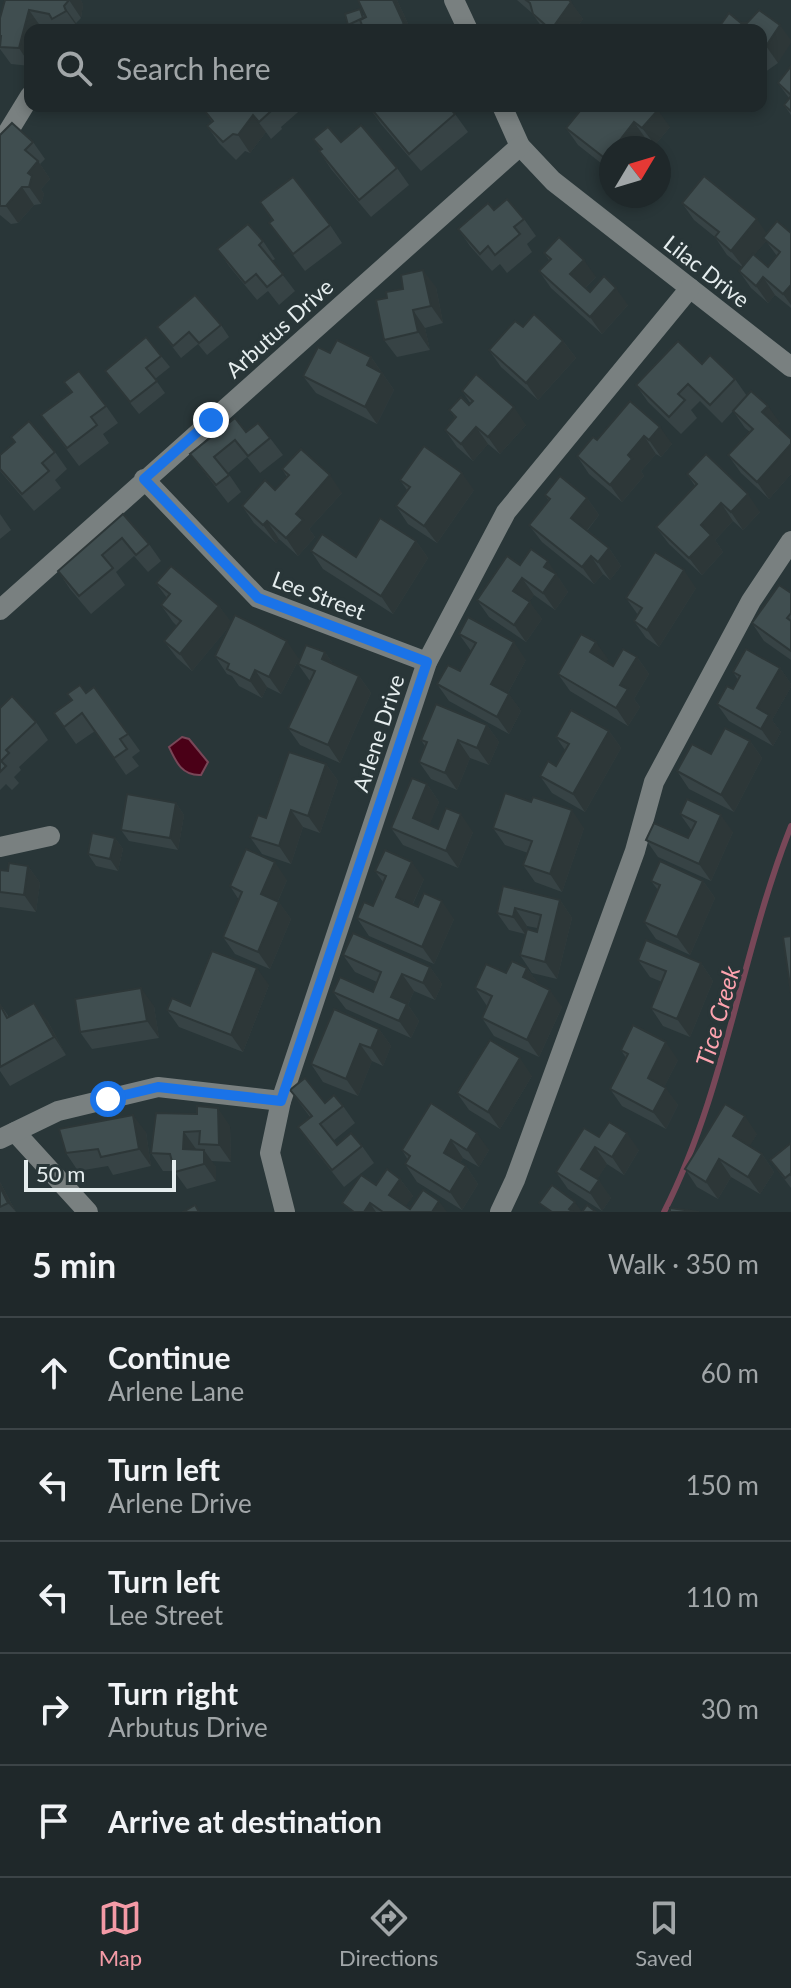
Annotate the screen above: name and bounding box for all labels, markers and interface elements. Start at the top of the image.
search box [24,24,767,112]
icon: search [52,46,96,90]
text: Search here [116,50,271,86]
north arrow [599,136,671,208]
street label: Lilac Drive [659,229,755,313]
street label: Arbutus Drive [220,273,338,383]
route end [193,402,229,438]
street label: Lee Street [269,565,369,625]
street label: Arlene Drive [346,671,410,795]
water label: Tice Creek [689,962,745,1070]
route start [90,1081,126,1117]
scale bar [24,1156,176,1192]
text: 50 m [36,1160,85,1187]
text: 5 min [32,1244,116,1285]
text: Walk · 350 m [608,1248,759,1280]
text: Continue [108,1339,231,1375]
icon: ahead [32,1351,76,1395]
text: 60 m [701,1357,759,1389]
text: Arlene Lane [108,1375,244,1407]
text: Turn left [108,1451,220,1487]
icon: left [32,1463,76,1507]
text: 150 m [686,1469,759,1501]
text: Arlene Drive [108,1487,252,1519]
text: Turn left [108,1563,220,1599]
icon: left [32,1575,76,1619]
text: 110 m [686,1581,759,1613]
text: Lee Street [108,1599,223,1631]
text: Turn right [108,1675,238,1711]
icon: right [32,1687,76,1731]
text: 30 m [701,1693,759,1725]
text: Arbutus Drive [108,1711,268,1743]
icon: arrive [32,1799,76,1843]
text: Arrive at destination [108,1803,382,1839]
tab: Map [98,1896,142,1971]
tab: Directions [339,1896,438,1971]
tab: Saved [635,1896,693,1971]

